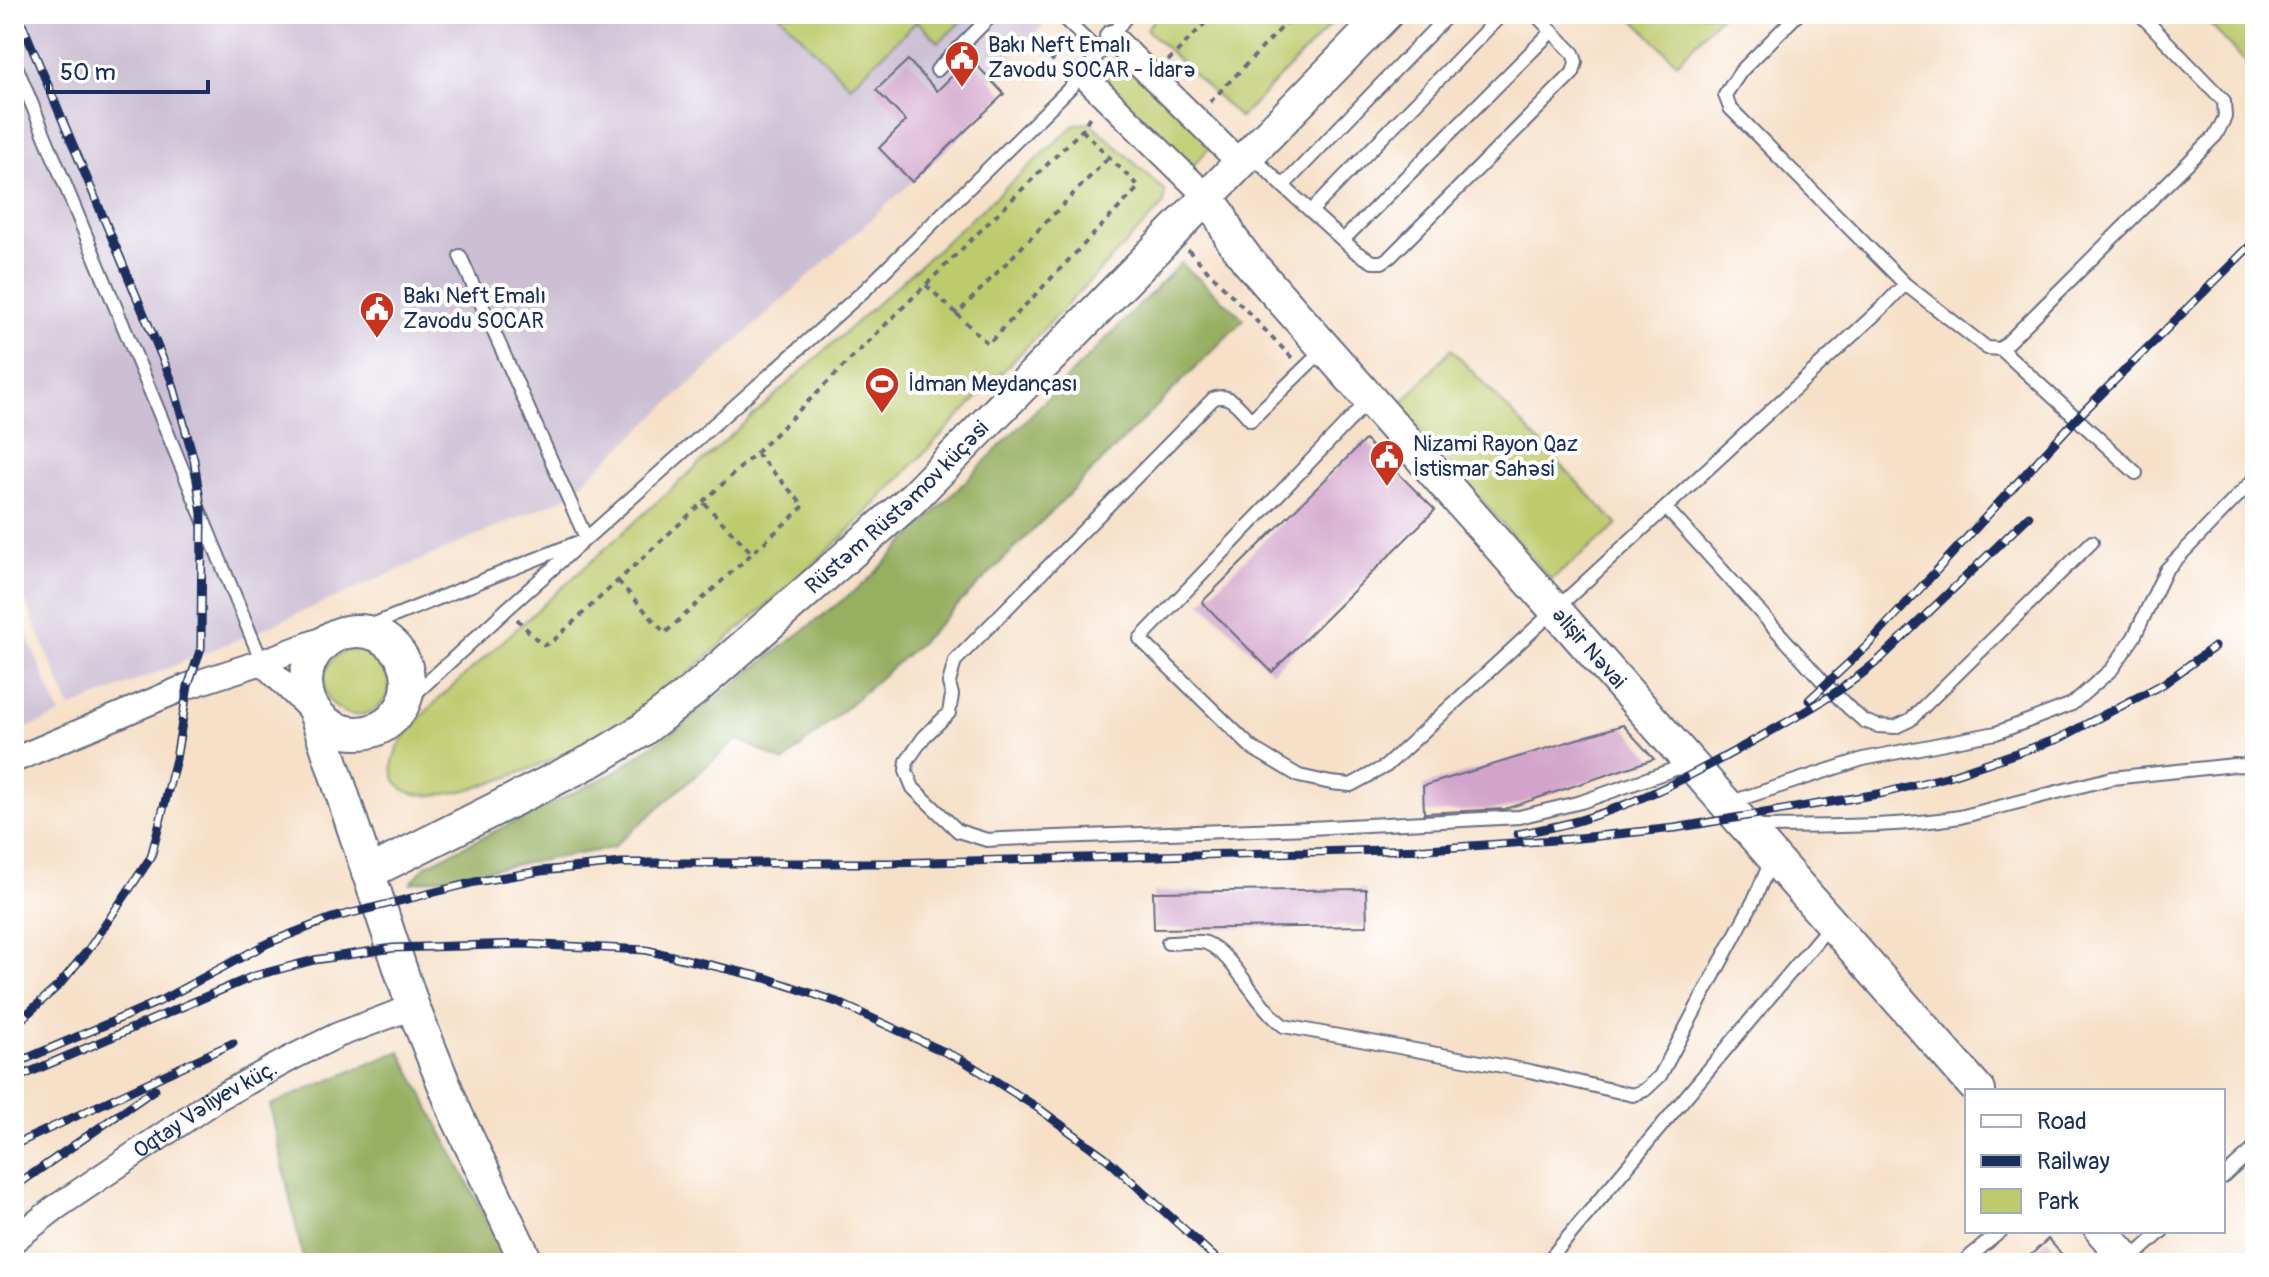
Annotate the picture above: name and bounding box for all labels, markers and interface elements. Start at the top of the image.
place label: Bakı Neft Emalı Zavodu SOCAR - İdarə [988,31,1196,84]
public building icon: Bakı Neft Emalı Zavodu SOCAR - İdarə [943,39,981,89]
scale bar [48,44,208,94]
text: 50 m [60,58,116,87]
place label: Bakı Neft Emalı Zavodu SOCAR [403,282,546,335]
public building icon: Bakı Neft Emalı Zavodu SOCAR [358,290,396,340]
sports icon: İdman Meydançası [863,365,901,415]
place label: İdman Meydançası [908,370,1078,398]
street label: Rüstəm Rüstəmov küçəsi [799,415,995,600]
place label: Nizami Rayon Qaz İstismar Sahəsi [1413,430,1578,483]
public building icon: Nizami Rayon Qaz İstismar Sahəsi [1368,438,1406,488]
street label: Əlişir Nəvai [1545,601,1632,695]
street label: Oqtay Vəliyev küç. [128,1054,282,1165]
legend [1965,1089,2225,1233]
text: Road [2037,1107,2087,1136]
text: Railway [2037,1147,2110,1176]
text: Park [2037,1187,2079,1216]

